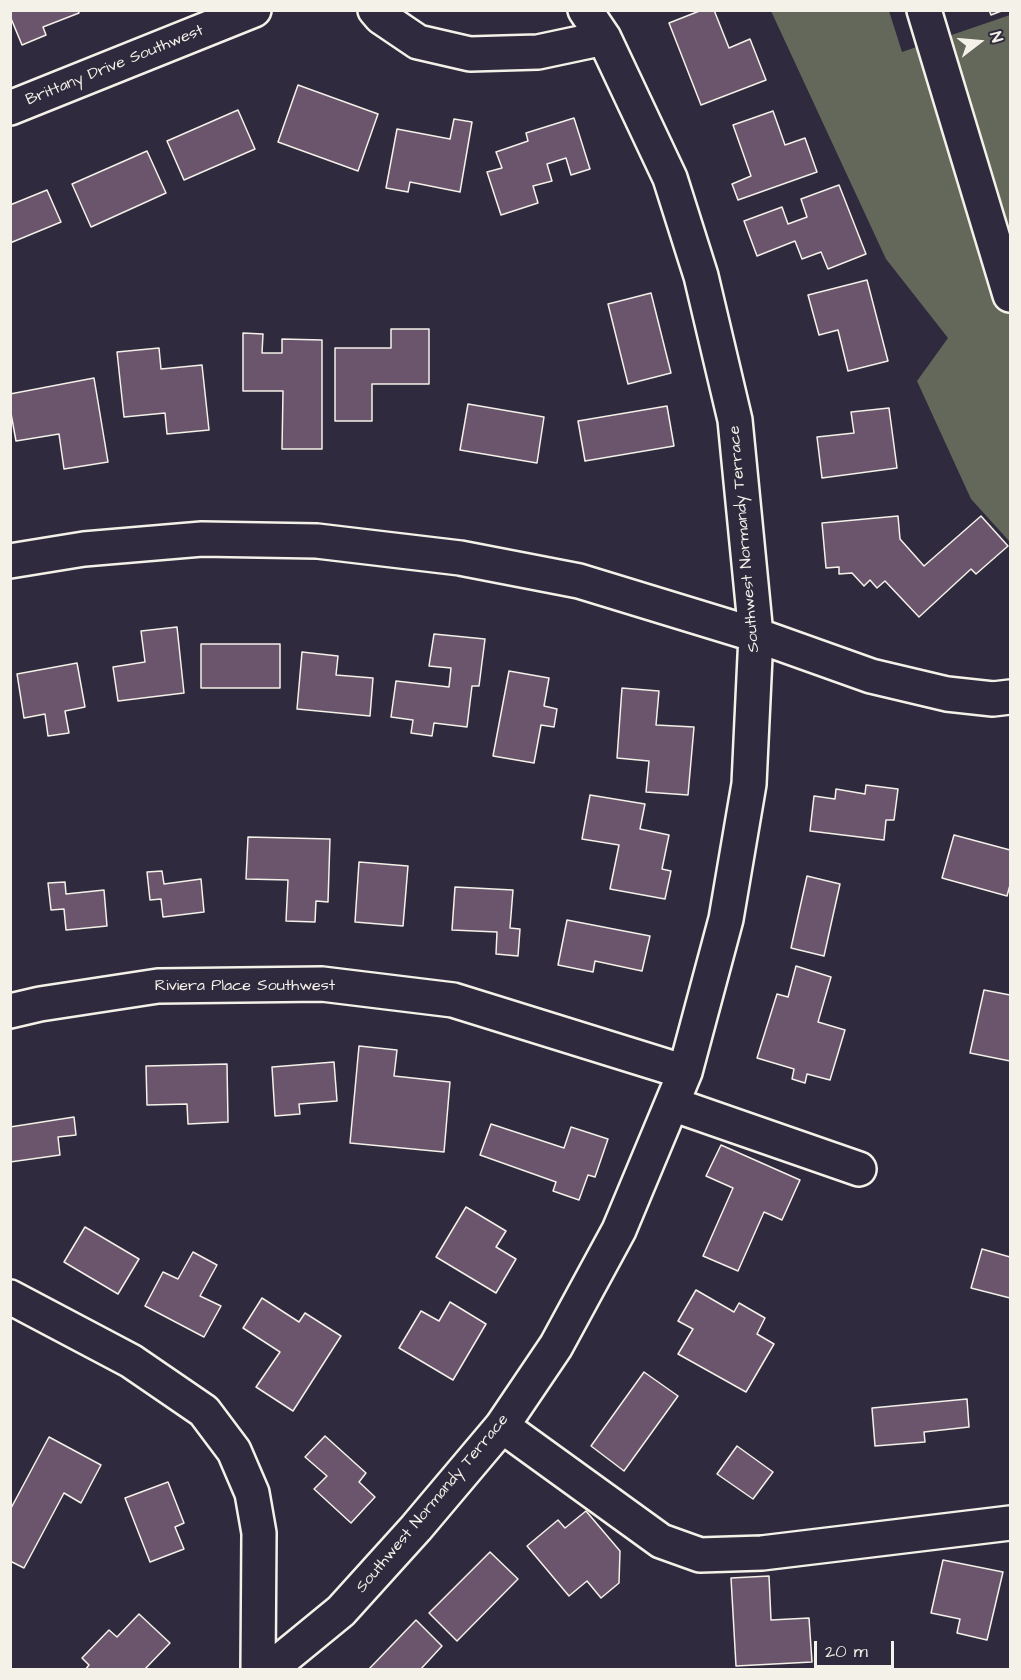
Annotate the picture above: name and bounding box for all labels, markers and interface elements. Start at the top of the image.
north arrow [949,12,1009,72]
street label: Brittany Drive Southwest [23,22,207,110]
text: N [984,29,1008,45]
street label: Southwest Normandy Terrace [726,425,764,653]
street label: Riviera Place Southwest [155,977,335,997]
street label: Southwest Normandy Terrace [353,1411,513,1597]
scale bar [817,1629,896,1667]
text: 20 m [825,1639,868,1664]

